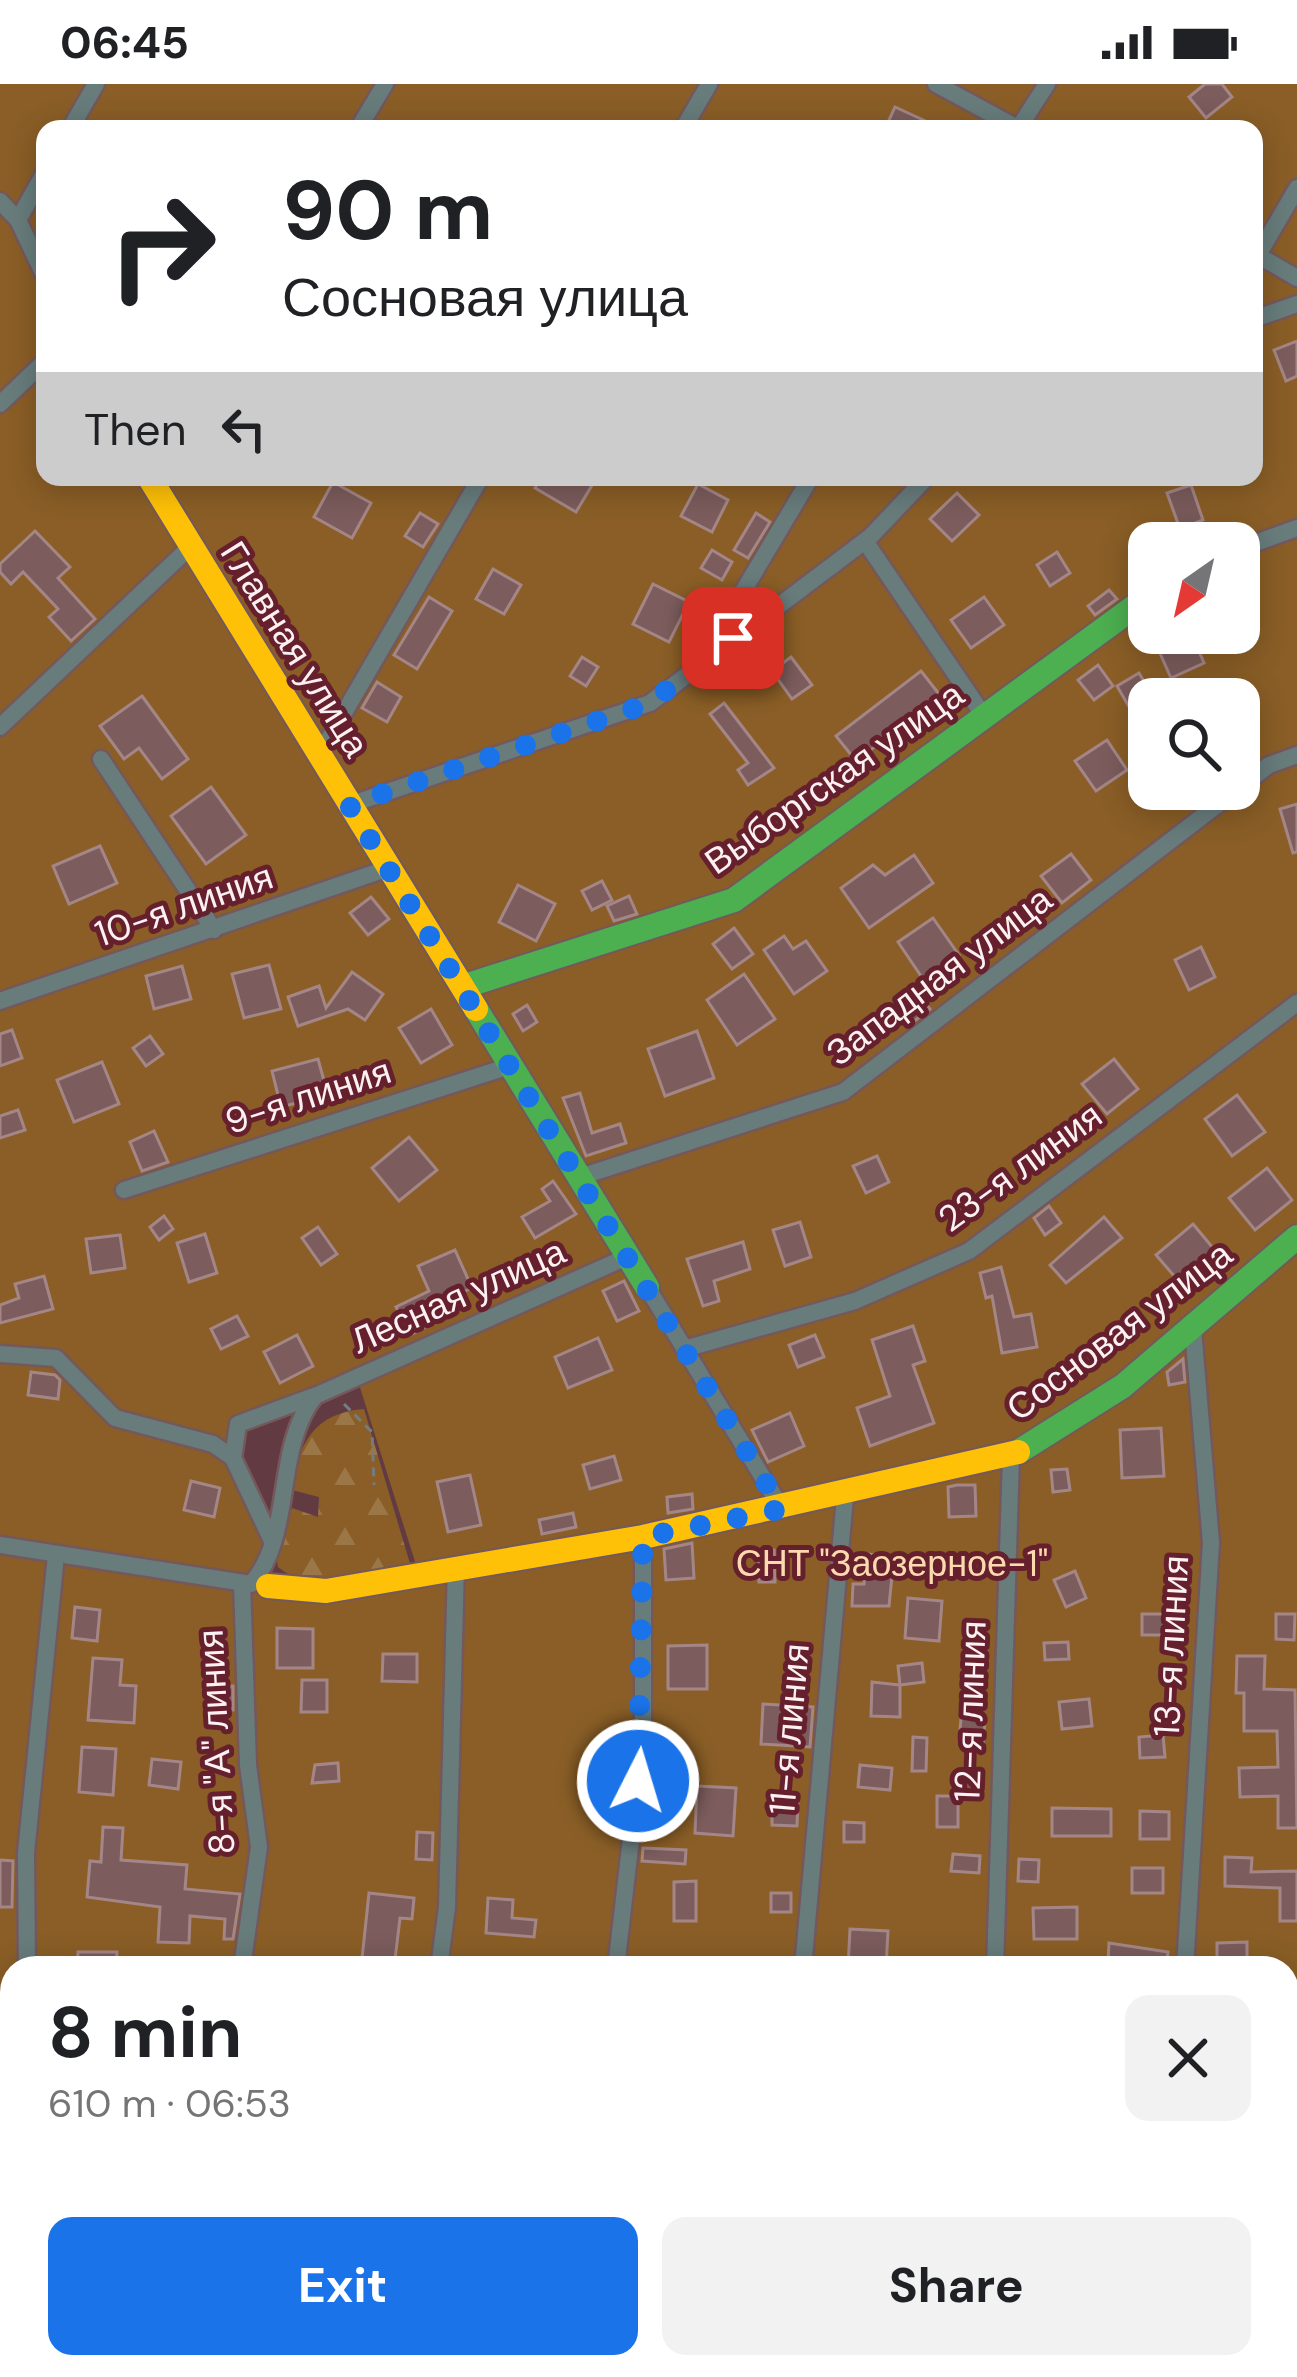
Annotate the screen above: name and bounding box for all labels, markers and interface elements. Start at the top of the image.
text: 06:45 [60,13,189,72]
text: 90 m [282,156,493,265]
icon: right [84,168,240,324]
text: Сосновая улица [282,262,688,333]
icon: left [211,396,277,462]
text: Then [84,400,187,459]
north arrow [1128,522,1260,654]
map controls [1128,522,1260,810]
street label: Главная улица [210,532,381,766]
pin [682,587,784,689]
icon: arrive [700,605,766,671]
street label: Выборгская улица [695,671,973,885]
button: search [1128,678,1260,810]
street label: 10-я линия [89,853,279,957]
street label: Западная улица [817,875,1062,1076]
street label: 9-я линия [219,1047,397,1145]
street label: 23-я линия [929,1092,1111,1242]
street label: Лесная улица [344,1227,573,1364]
street label: Сосновая улица [997,1230,1242,1431]
park label: СНТ "Заозерное-1" [736,1540,1048,1587]
street label: 13-я линия [1143,1554,1199,1738]
street label: 12-я линия [943,1620,997,1802]
street label: 8-я "А" линия [187,1628,245,1856]
street label: 11-я линия [758,1641,820,1817]
position arrow [575,1718,701,1844]
text: 8 min [48,1986,242,2079]
button: close [1125,1995,1251,2121]
text: 610 m · 06:53 [48,2078,291,2129]
button: Exit [48,2217,638,2355]
button: Share [662,2217,1251,2355]

